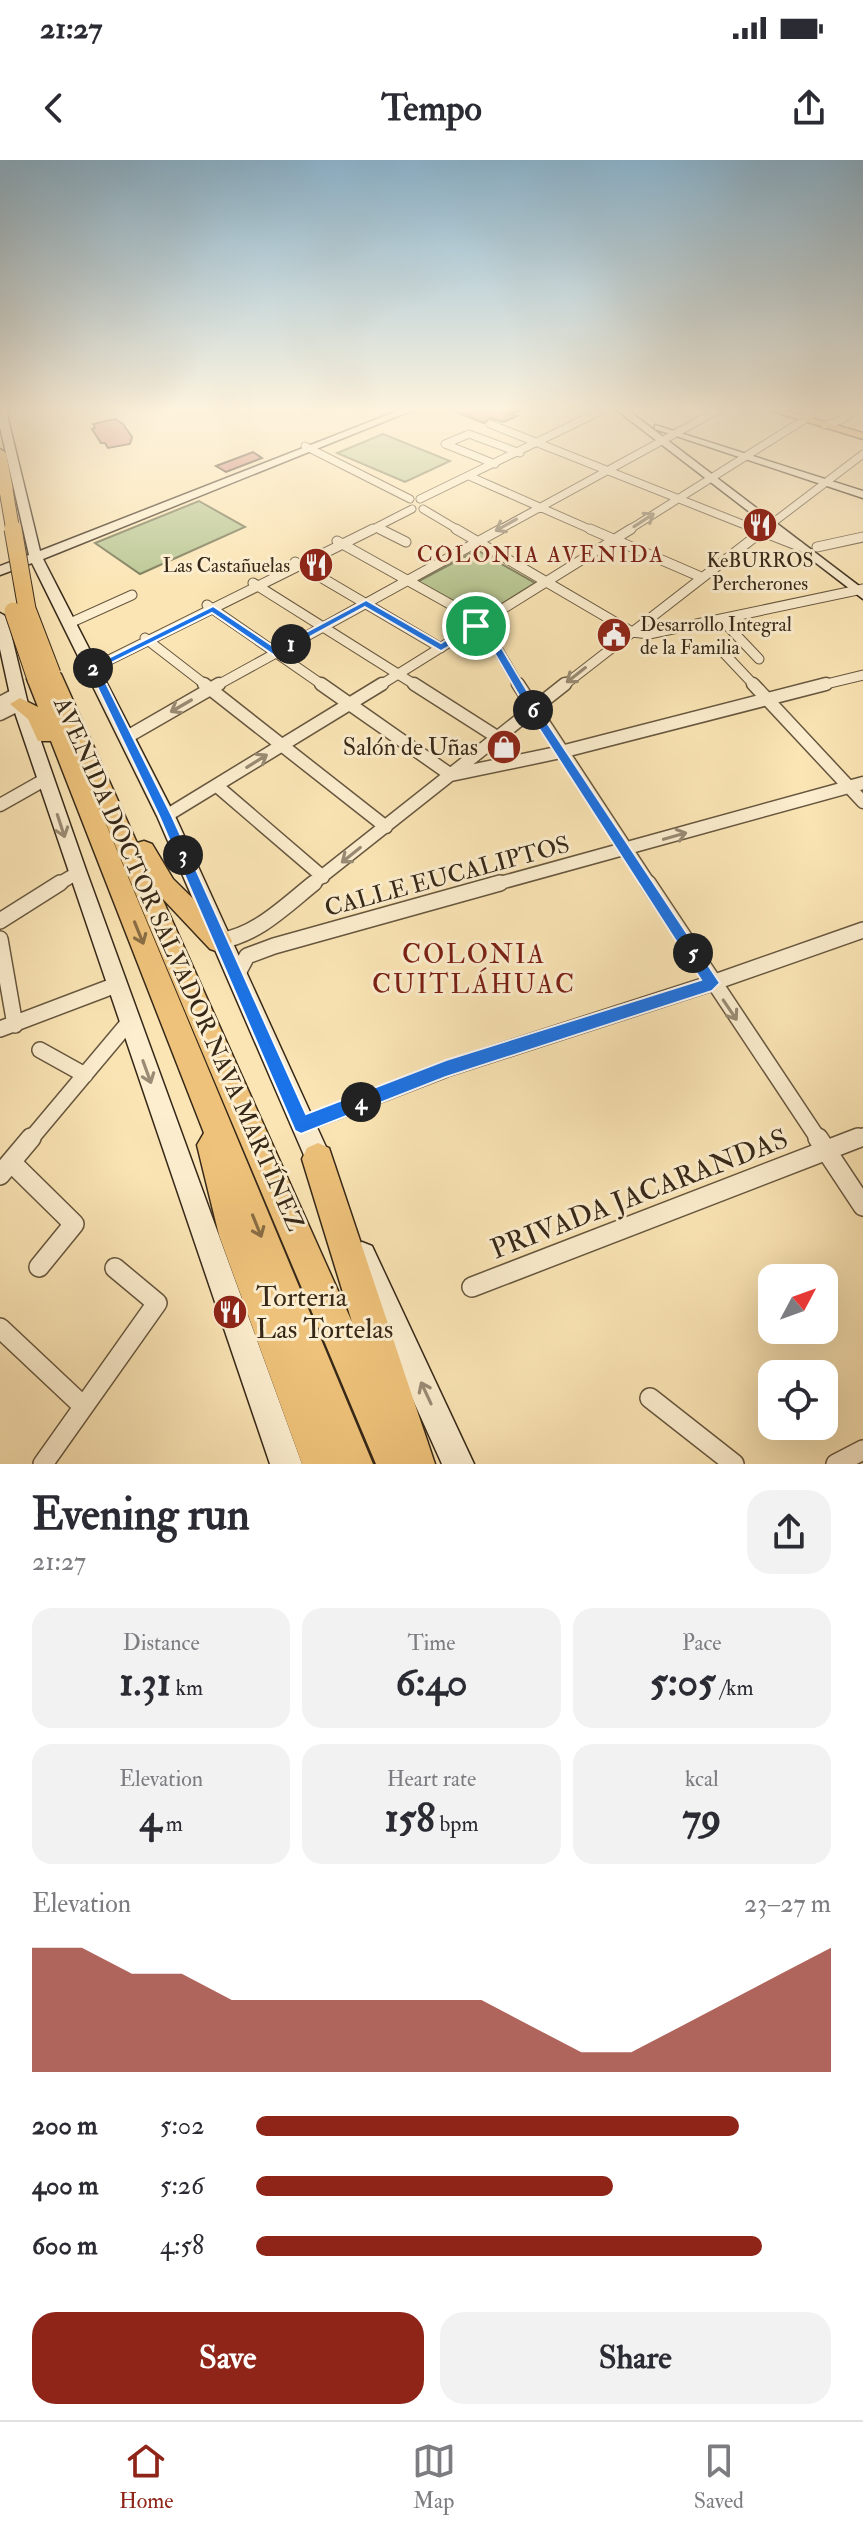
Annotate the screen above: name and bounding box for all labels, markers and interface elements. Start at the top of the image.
text: 21:27 [40,10,102,47]
icon: back [32,86,76,130]
text: Tempo [381,86,482,131]
icon: share [787,86,831,130]
restaurant icon: KeBURROS Percherones [741,506,779,544]
one-way arrow [632,512,655,528]
one-way arrow [494,518,518,534]
district label: COLONIA AVENIDA [417,541,665,569]
restaurant icon: Las Castañuelas [297,546,335,584]
place label: KeBURROS Percherones [706,548,814,596]
place label: Las Castañuelas [163,553,290,578]
pin [442,592,510,660]
icon: arrive [454,604,498,648]
place label: Desarrollo Integral de la Familia [640,612,792,660]
public building icon: Desarrollo Integral de la Familia [595,616,633,654]
pin: 1 [271,624,311,664]
text: 1 [287,630,295,658]
pin: 2 [73,648,113,688]
text: 2 [87,654,99,682]
one-way arrow [566,667,587,684]
pin: 6 [513,690,553,730]
street label: AVENIDA DOCTOR SALVADOR NAVA MARTÍNEZ [46,691,312,1236]
text: 6 [527,696,539,724]
one-way arrow [170,698,193,714]
shop icon: Salón de Uñas [485,728,523,766]
place label: Salón de Uñas [343,732,478,763]
one-way arrow [245,753,268,769]
one-way arrow [55,814,70,839]
one-way arrow [662,828,688,843]
street label: CALLE EUCALIPTOS [321,829,573,924]
pin: 3 [163,835,203,875]
text: 3 [179,841,187,869]
one-way arrow [341,846,362,864]
one-way arrow [133,920,148,945]
pin: 5 [673,933,713,973]
district label: COLONIA CUITLÁHUAC [372,939,576,1001]
text: 5 [688,939,698,967]
one-way arrow [722,998,738,1020]
one-way arrow [141,1059,155,1084]
pin: 4 [341,1082,381,1122]
text: 4 [355,1088,367,1116]
street label: PRIVADA JACARANDAS [486,1122,793,1267]
one-way arrow [251,1213,266,1238]
north arrow [758,1264,838,1344]
map controls [758,1264,838,1440]
place label: Torteria Las Tortelas [256,1280,393,1347]
restaurant icon: Torteria Las Tortelas [211,1293,249,1331]
button: locate [758,1360,838,1440]
one-way arrow [418,1381,433,1405]
text: Evening run [32,1488,250,1543]
button: share [747,1490,831,1574]
text: 21:27 [32,1546,86,1578]
text: Distance [123,1629,200,1657]
text: Time [407,1629,456,1657]
text: Pace [682,1629,722,1657]
text: 1.31 [119,1657,171,1708]
text: 6:40 [395,1657,468,1708]
text: 5:05 [650,1657,716,1708]
text: km [171,1674,203,1702]
text: /km [716,1674,754,1702]
text: Elevation [119,1765,203,1793]
text: Heart rate [387,1765,476,1793]
text: kcal [685,1765,719,1793]
text: 4 [140,1793,161,1844]
text: 158 [384,1793,435,1844]
text: 79 [682,1793,721,1844]
text: m [161,1810,183,1838]
text: bpm [435,1810,479,1838]
text: Elevation [32,1888,131,1920]
text: 23–27 m [744,1888,831,1920]
text: 200 m [32,2110,97,2142]
text: 5:02 [160,2110,204,2142]
text: 400 m [32,2170,98,2202]
text: 5:26 [160,2170,204,2202]
text: 600 m [32,2230,97,2262]
text: 4:58 [160,2230,204,2262]
button: Save [32,2312,424,2404]
button: Share [440,2312,831,2404]
tab: Home [119,2439,174,2515]
tab: Map [412,2439,456,2515]
tab: Saved [694,2439,744,2515]

